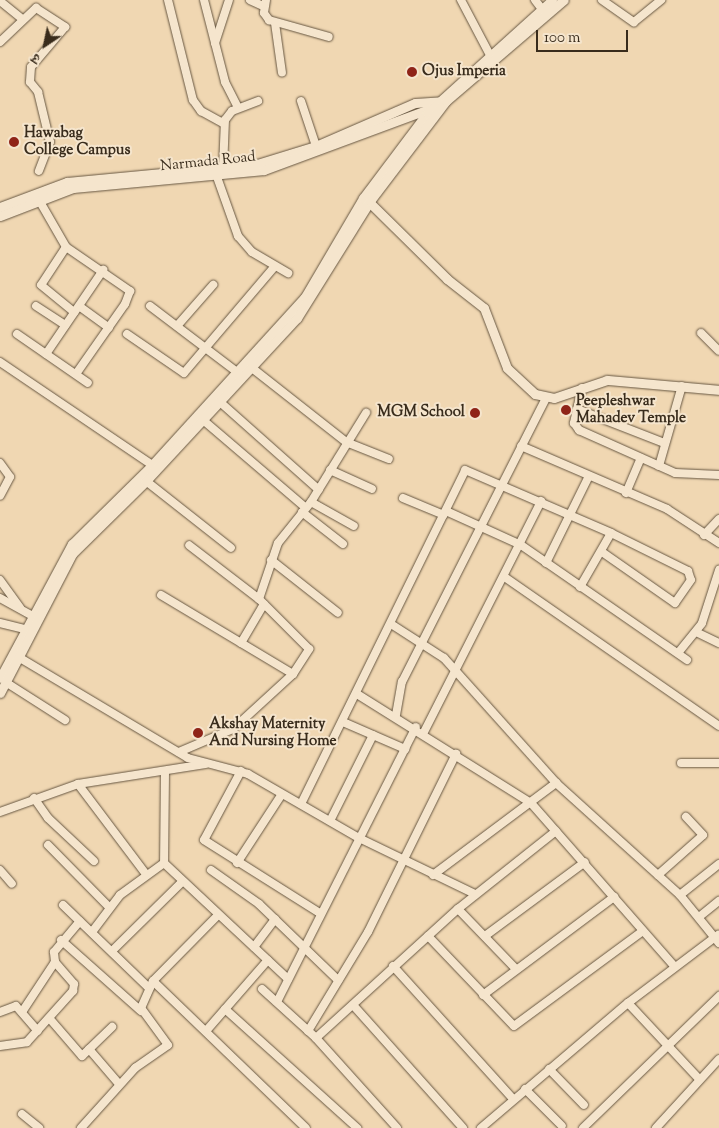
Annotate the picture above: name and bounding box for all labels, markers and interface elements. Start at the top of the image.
north arrow [20,20,70,70]
scale bar [539,20,632,52]
text: 100 m [544,28,580,49]
text: उ [28,47,45,68]
place label: Ojus Imperia [422,63,506,81]
marker: Ojus Imperia [406,66,418,78]
place label: Hawabag College Campus [24,124,130,159]
marker: Hawabag College Campus [8,136,20,148]
street label: Narmada Road [160,148,256,176]
place label: Peepleshwar Mahadev Temple [576,392,686,427]
place label: MGM School [377,404,465,422]
marker: Peepleshwar Mahadev Temple [560,404,572,416]
marker: MGM School [469,407,481,419]
place label: Akshay Maternity And Nursing Home [209,715,336,750]
marker: Akshay Maternity And Nursing Home [191,726,205,740]

